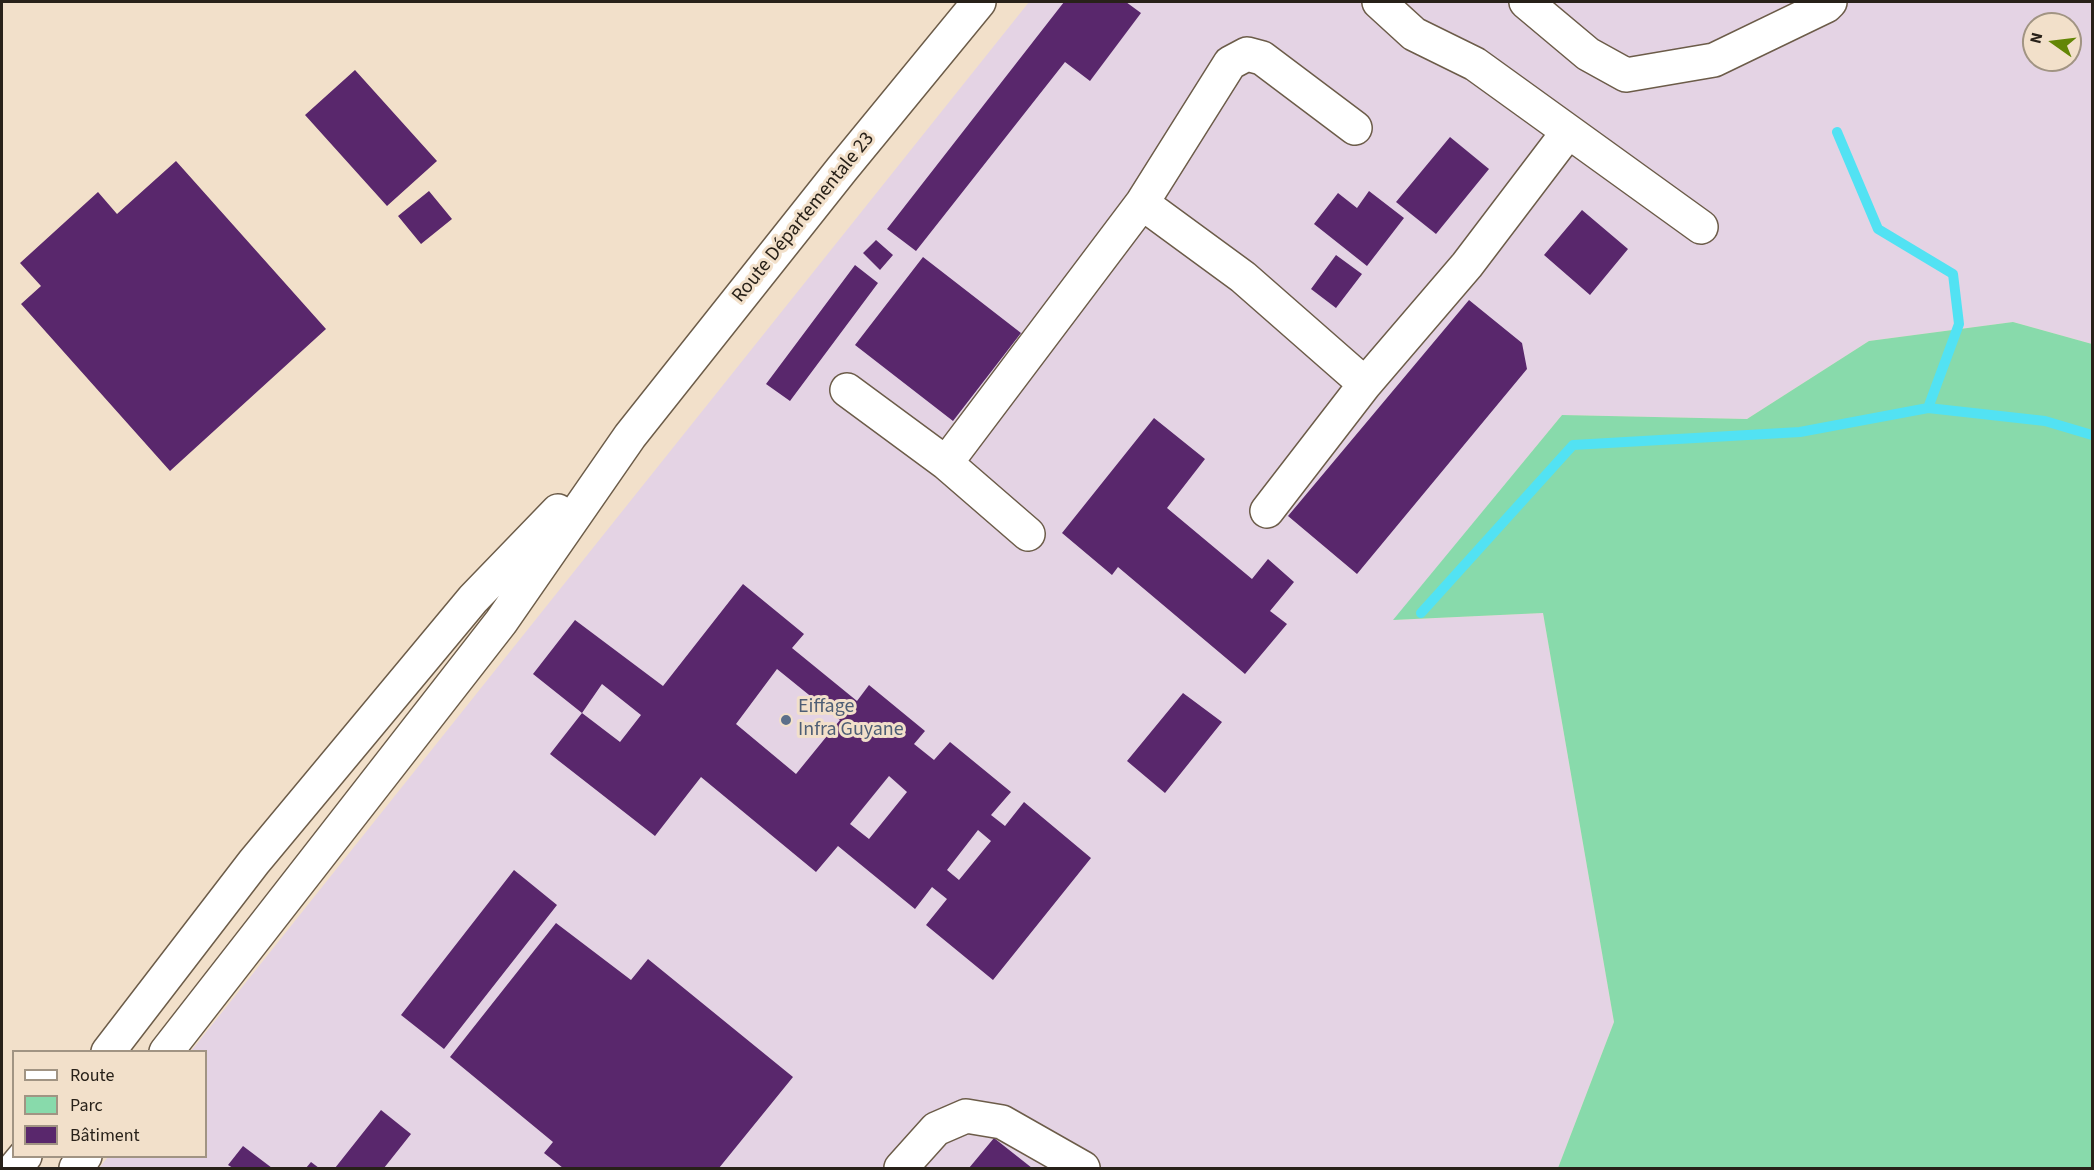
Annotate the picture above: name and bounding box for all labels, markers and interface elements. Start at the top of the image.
north arrow [2022,12,2082,72]
text: N [2025,30,2048,46]
street label: Route Départementale 23 [728,128,880,308]
place label: Eiffage Infra Guyane [798,696,904,743]
marker: Eiffage Infra Guyane [779,713,793,727]
legend [12,1050,207,1158]
text: Route [70,1063,114,1088]
text: Parc [70,1093,103,1118]
text: Bâtiment [70,1123,140,1148]

